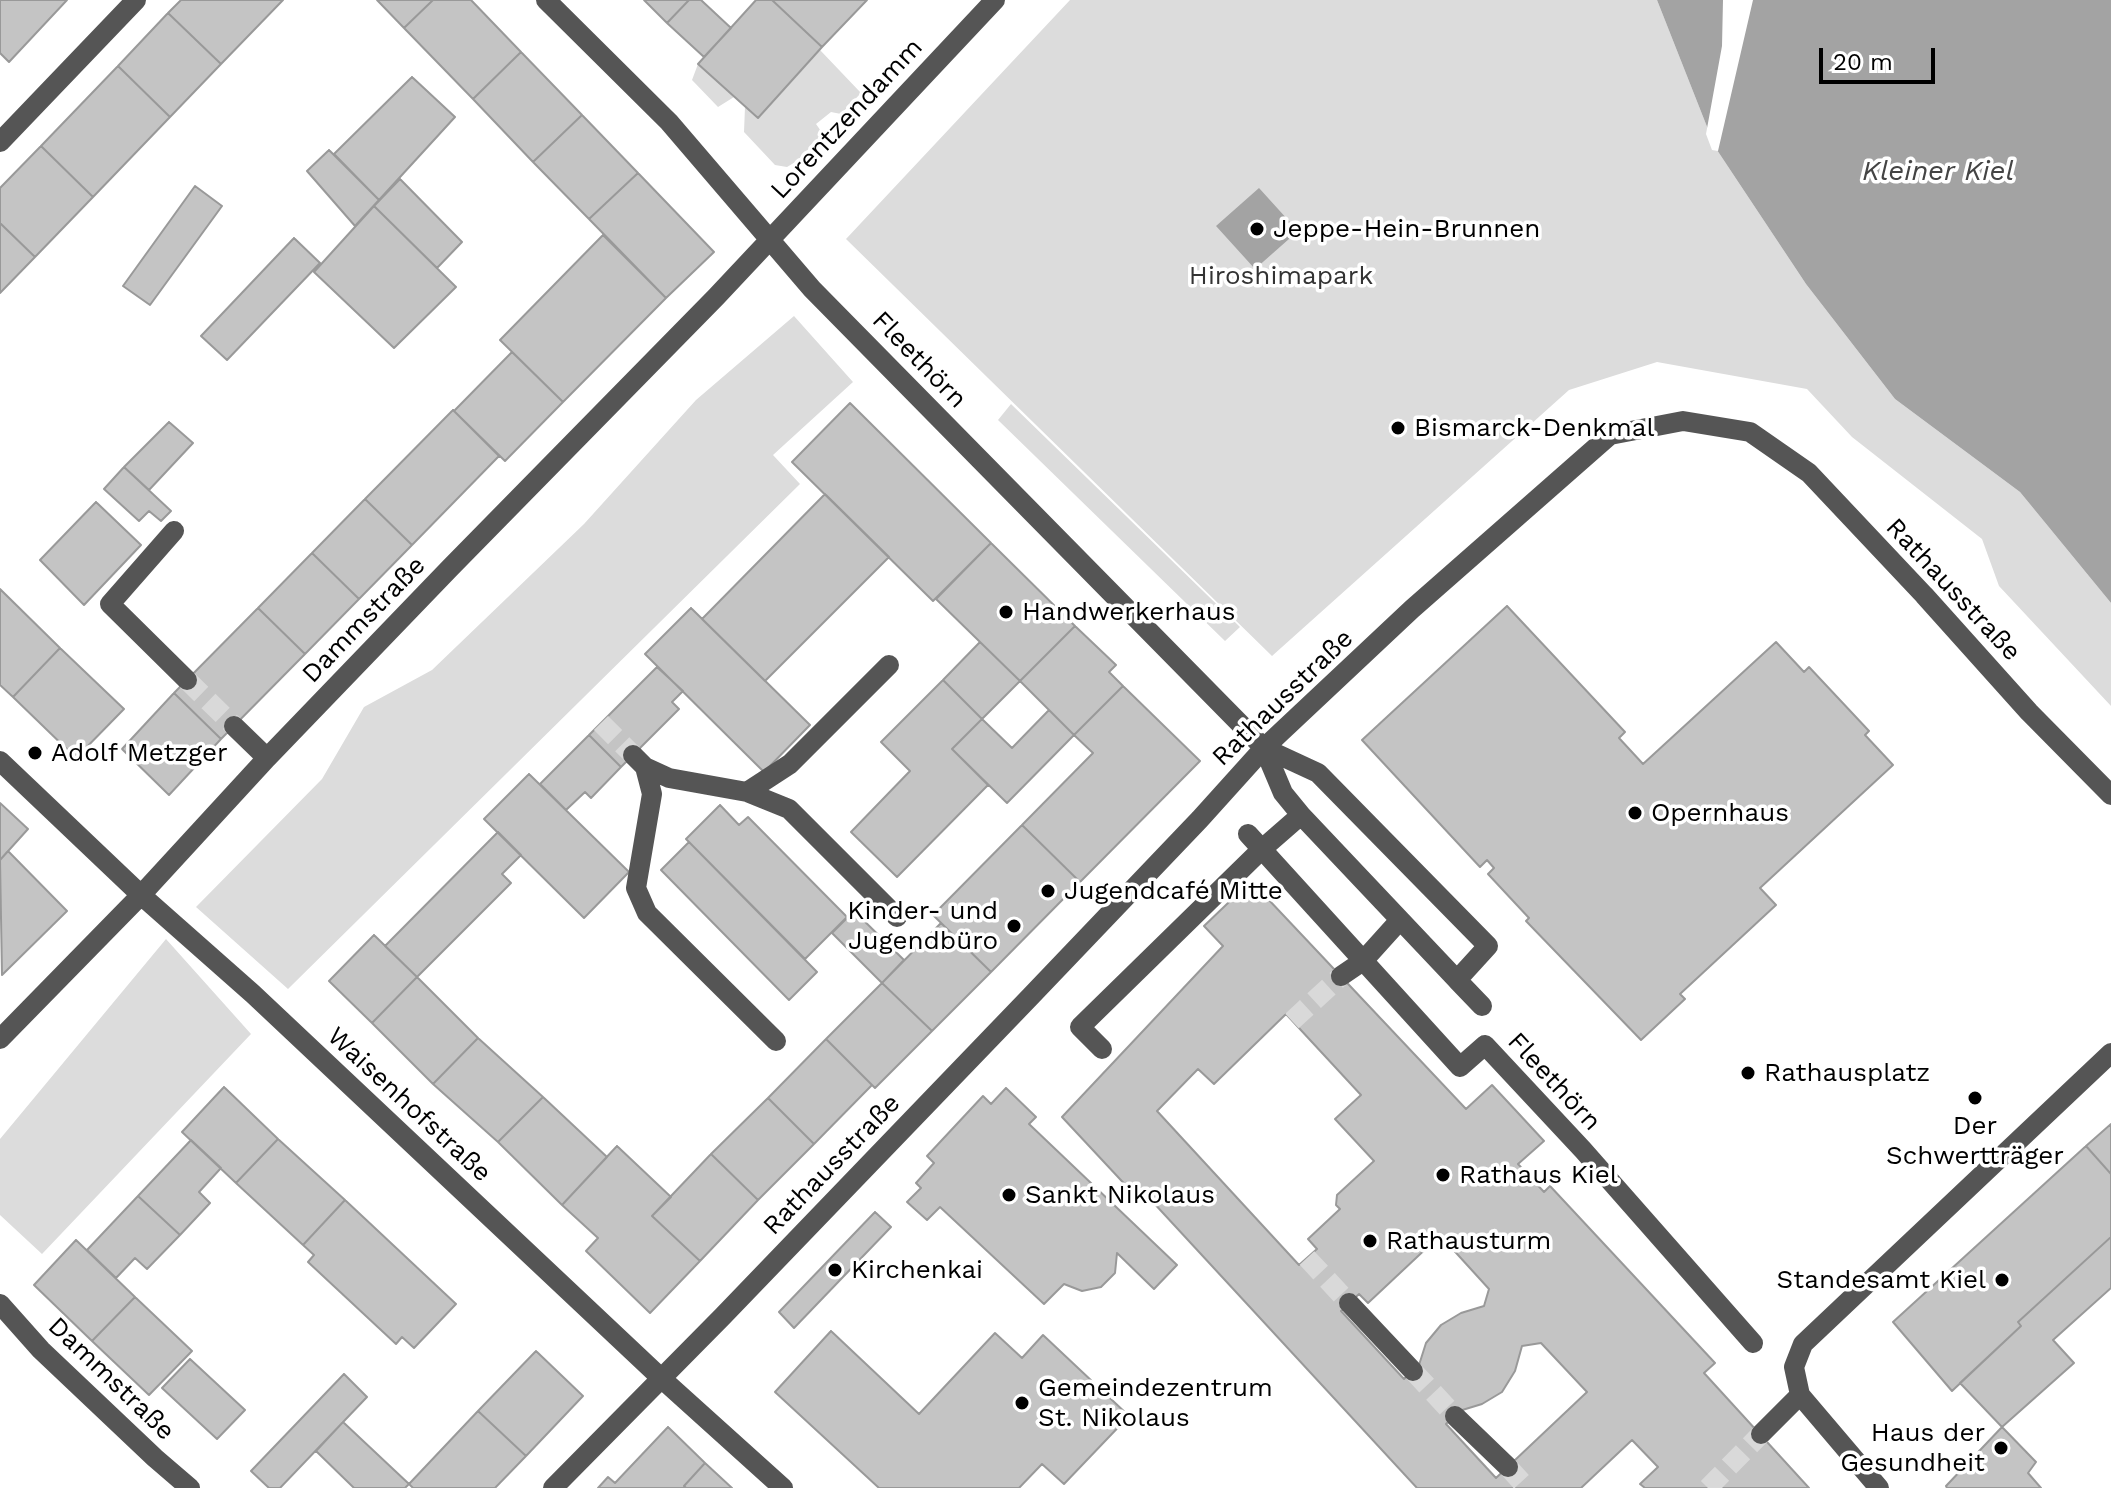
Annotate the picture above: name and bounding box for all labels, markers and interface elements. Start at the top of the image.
street label: Lorentzendamm [765,32,929,206]
scale bar [1823,32,1939,82]
text: 20 m [1833,48,1893,76]
water label: Kleiner Kiel [1862,155,2014,189]
place label: Jeppe-Hein-Brunnen [1273,213,1540,245]
marker: Jeppe-Hein-Brunnen [1248,220,1266,238]
park label: Hiroshimapark [1189,260,1373,292]
street label: Fleethörn [865,305,973,415]
place label: Bismarck-Denkmal [1414,412,1654,444]
marker: Bismarck-Denkmal [1389,419,1407,437]
street label: Rathausstraße [1879,512,2027,668]
street label: Dammstraße [296,550,432,690]
place label: Handwerkerhaus [1022,596,1235,628]
marker: Handwerkerhaus [997,603,1015,621]
street label: Rathausstraße [1206,623,1360,773]
place label: Adolf Metzger [51,737,228,769]
marker: Adolf Metzger [26,744,44,762]
place label: Opernhaus [1651,797,1789,829]
marker: Opernhaus [1626,804,1644,822]
place label: Jugendcafé Mitte [1064,875,1283,907]
marker: Jugendcafé Mitte [1039,882,1057,900]
place label: Kinder- und Jugendbüro [847,895,998,956]
marker: Kinder- und Jugendbüro [1005,917,1023,935]
street label: Waisenhofstraße [321,1021,497,1189]
street label: Fleethörn [1501,1026,1607,1138]
place label: Rathausplatz [1764,1057,1930,1089]
marker: Rathausplatz [1739,1064,1757,1082]
street label: Rathausstraße [757,1088,907,1242]
marker: Der Schwertträger [1966,1089,1984,1107]
place label: Der Schwertträger [1886,1110,2064,1172]
place label: Rathaus Kiel [1459,1159,1618,1191]
marker: Rathaus Kiel [1434,1166,1452,1184]
place label: Sankt Nikolaus [1025,1179,1215,1211]
marker: Sankt Nikolaus [1000,1186,1018,1204]
place label: Rathausturm [1386,1225,1551,1257]
marker: Rathausturm [1361,1232,1379,1250]
place label: Kirchenkai [851,1254,983,1286]
marker: Kirchenkai [826,1261,844,1279]
place label: Standesamt Kiel [1777,1264,1986,1296]
marker: Standesamt Kiel [1993,1271,2011,1289]
street label: Dammstraße [41,1311,181,1447]
place label: Gemeindezentrum St. Nikolaus [1038,1372,1273,1434]
marker: Gemeindezentrum St. Nikolaus [1013,1394,1031,1412]
place label: Haus der Gesundheit [1840,1417,1985,1478]
marker: Haus der Gesundheit [1992,1439,2010,1457]

